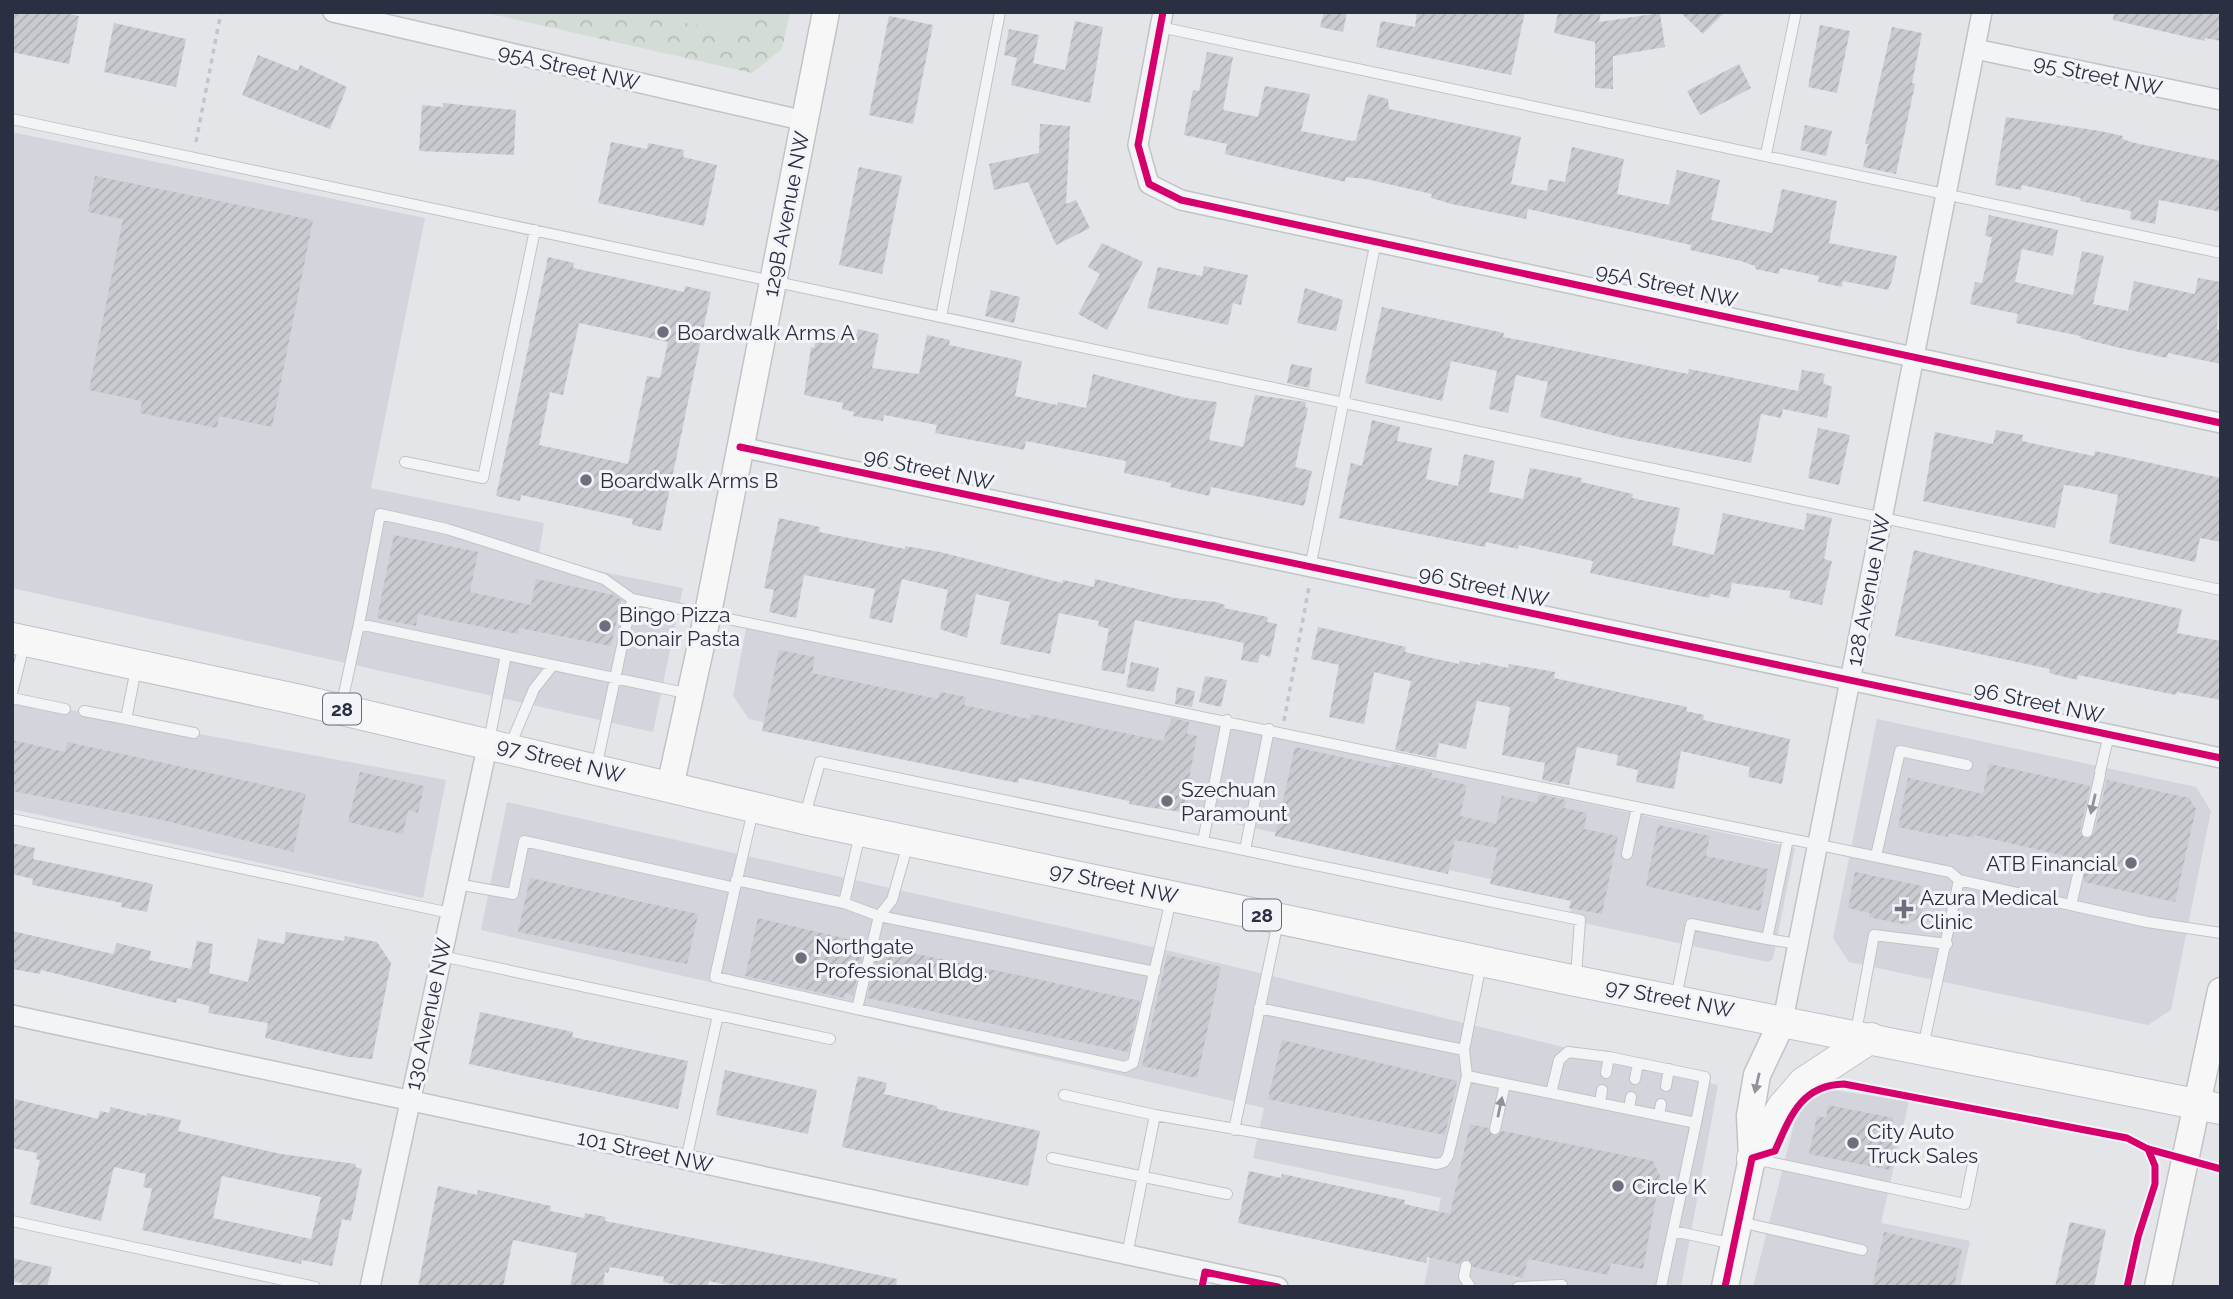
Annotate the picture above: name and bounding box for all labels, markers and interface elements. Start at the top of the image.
street label: 95A Street NW [496,39,642,95]
street label: 95 Street NW [2031,49,2165,101]
street label: 129B Avenue NW [758,129,814,299]
street label: 95A Street NW [1594,258,1740,312]
place label: Boardwalk Arms A [677,320,855,345]
marker: Boardwalk Arms A [655,324,671,340]
street label: 96 Street NW [862,443,996,495]
place label: Boardwalk Arms B [600,468,778,493]
marker: Boardwalk Arms B [578,472,594,488]
street label: 128 Avenue NW [1841,512,1895,668]
street label: 96 Street NW [1417,560,1551,612]
place label: Bingo Pizza Donair Pasta [619,602,740,651]
marker: Bingo Pizza Donair Pasta [597,618,613,634]
street label: 96 Street NW [1972,676,2106,728]
road number: 28 [323,694,361,724]
street label: 97 Street NW [495,732,627,788]
place label: Szechuan Paramount [1181,777,1288,826]
marker: Szechuan Paramount [1159,793,1175,809]
one-way arrow [2087,793,2098,815]
place label: ATB Financial [1986,851,2117,876]
marker: ATB Financial [2123,855,2139,871]
street label: 97 Street NW [1048,857,1180,909]
place label: Azura Medical Clinic [1920,885,2058,934]
marker: Azura Medical Clinic [1894,899,1914,919]
road number: 28 [1243,900,1281,931]
place label: Northgate Professional Bldg. [815,934,988,983]
street label: 130 Avenue NW [400,936,456,1092]
marker: Northgate Professional Bldg. [793,950,809,966]
street label: 97 Street NW [1604,973,1736,1023]
one-way arrow [1751,1072,1762,1094]
one-way arrow [1495,1096,1506,1118]
place label: City Auto Truck Sales [1867,1119,1978,1168]
street label: 101 Street NW [575,1124,715,1178]
marker: City Auto Truck Sales [1845,1135,1861,1151]
place label: Circle K [1632,1174,1707,1199]
marker: Circle K [1610,1178,1626,1194]

